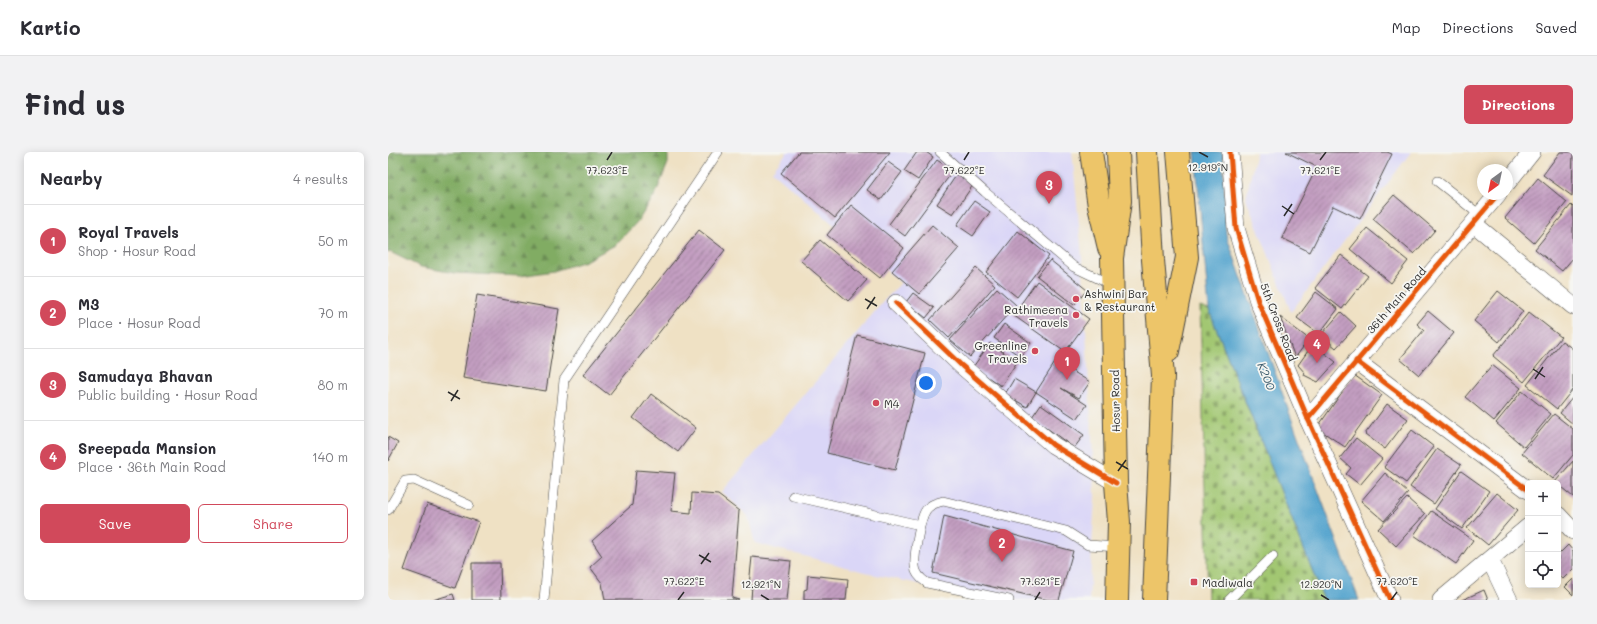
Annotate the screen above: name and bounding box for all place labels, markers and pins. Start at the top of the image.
pin: 3 [1036,171,1062,204]
place label: Ashwini Bar & Restaurant [1084,286,1156,314]
marker: Ashwini Bar & Restaurant [1071,294,1081,304]
place label: Rathimeena Travels [1004,302,1068,330]
marker: Rathimeena Travels [1071,310,1081,320]
pin: 4 [1304,330,1330,363]
place label: Greenline Travels [975,338,1027,366]
marker: Greenline Travels [1030,346,1040,356]
pin: 1 [1054,347,1080,380]
place label: M4 [884,396,900,411]
marker: M4 [871,398,881,408]
pin: 2 [989,529,1015,562]
place label: Madiwala [1202,575,1253,590]
marker: Madiwala [1189,577,1199,587]

